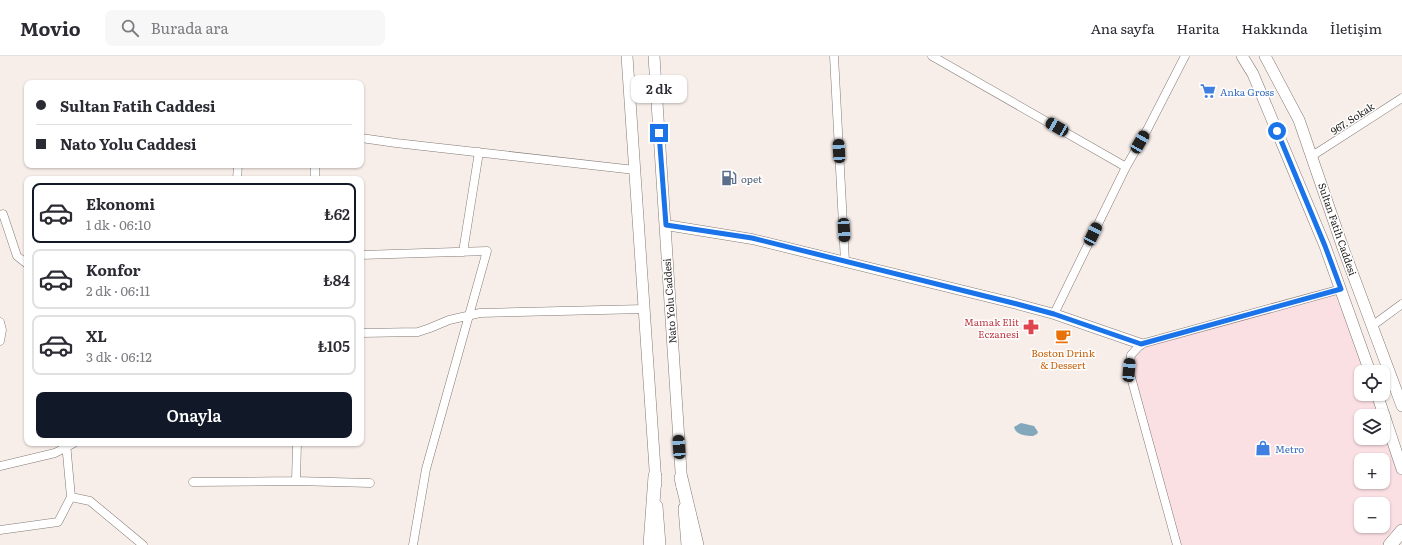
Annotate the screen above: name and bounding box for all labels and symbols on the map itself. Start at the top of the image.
callout: 2 dk [631,75,687,103]
supermarket icon: Anka Gross [1199,82,1217,100]
place label: Anka Gross [1220,84,1275,99]
street label: 967. Sokak [1327,98,1378,138]
car [1044,116,1070,138]
route start [1268,122,1286,140]
route end [650,124,668,142]
car [1129,129,1151,155]
car [832,139,846,163]
fuel station icon: opet [720,169,738,187]
place label: opet [741,171,762,186]
street label: Sultan Fatih Caddesi [1315,181,1361,278]
car [837,218,851,242]
car [1082,221,1104,247]
street label: Nato Yolu Caddesi [658,257,679,344]
place label: Mamak Elit Eczanesi [964,314,1020,341]
pharmacy icon: Mamak Elit Eczanesi [1022,318,1040,336]
cafe icon: Boston Drink & Dessert [1054,327,1072,345]
place label: Boston Drink & Dessert [1031,345,1096,372]
car [1122,358,1136,382]
car [672,435,686,459]
shop icon: Metro [1254,439,1272,457]
place label: Metro [1275,441,1304,456]

